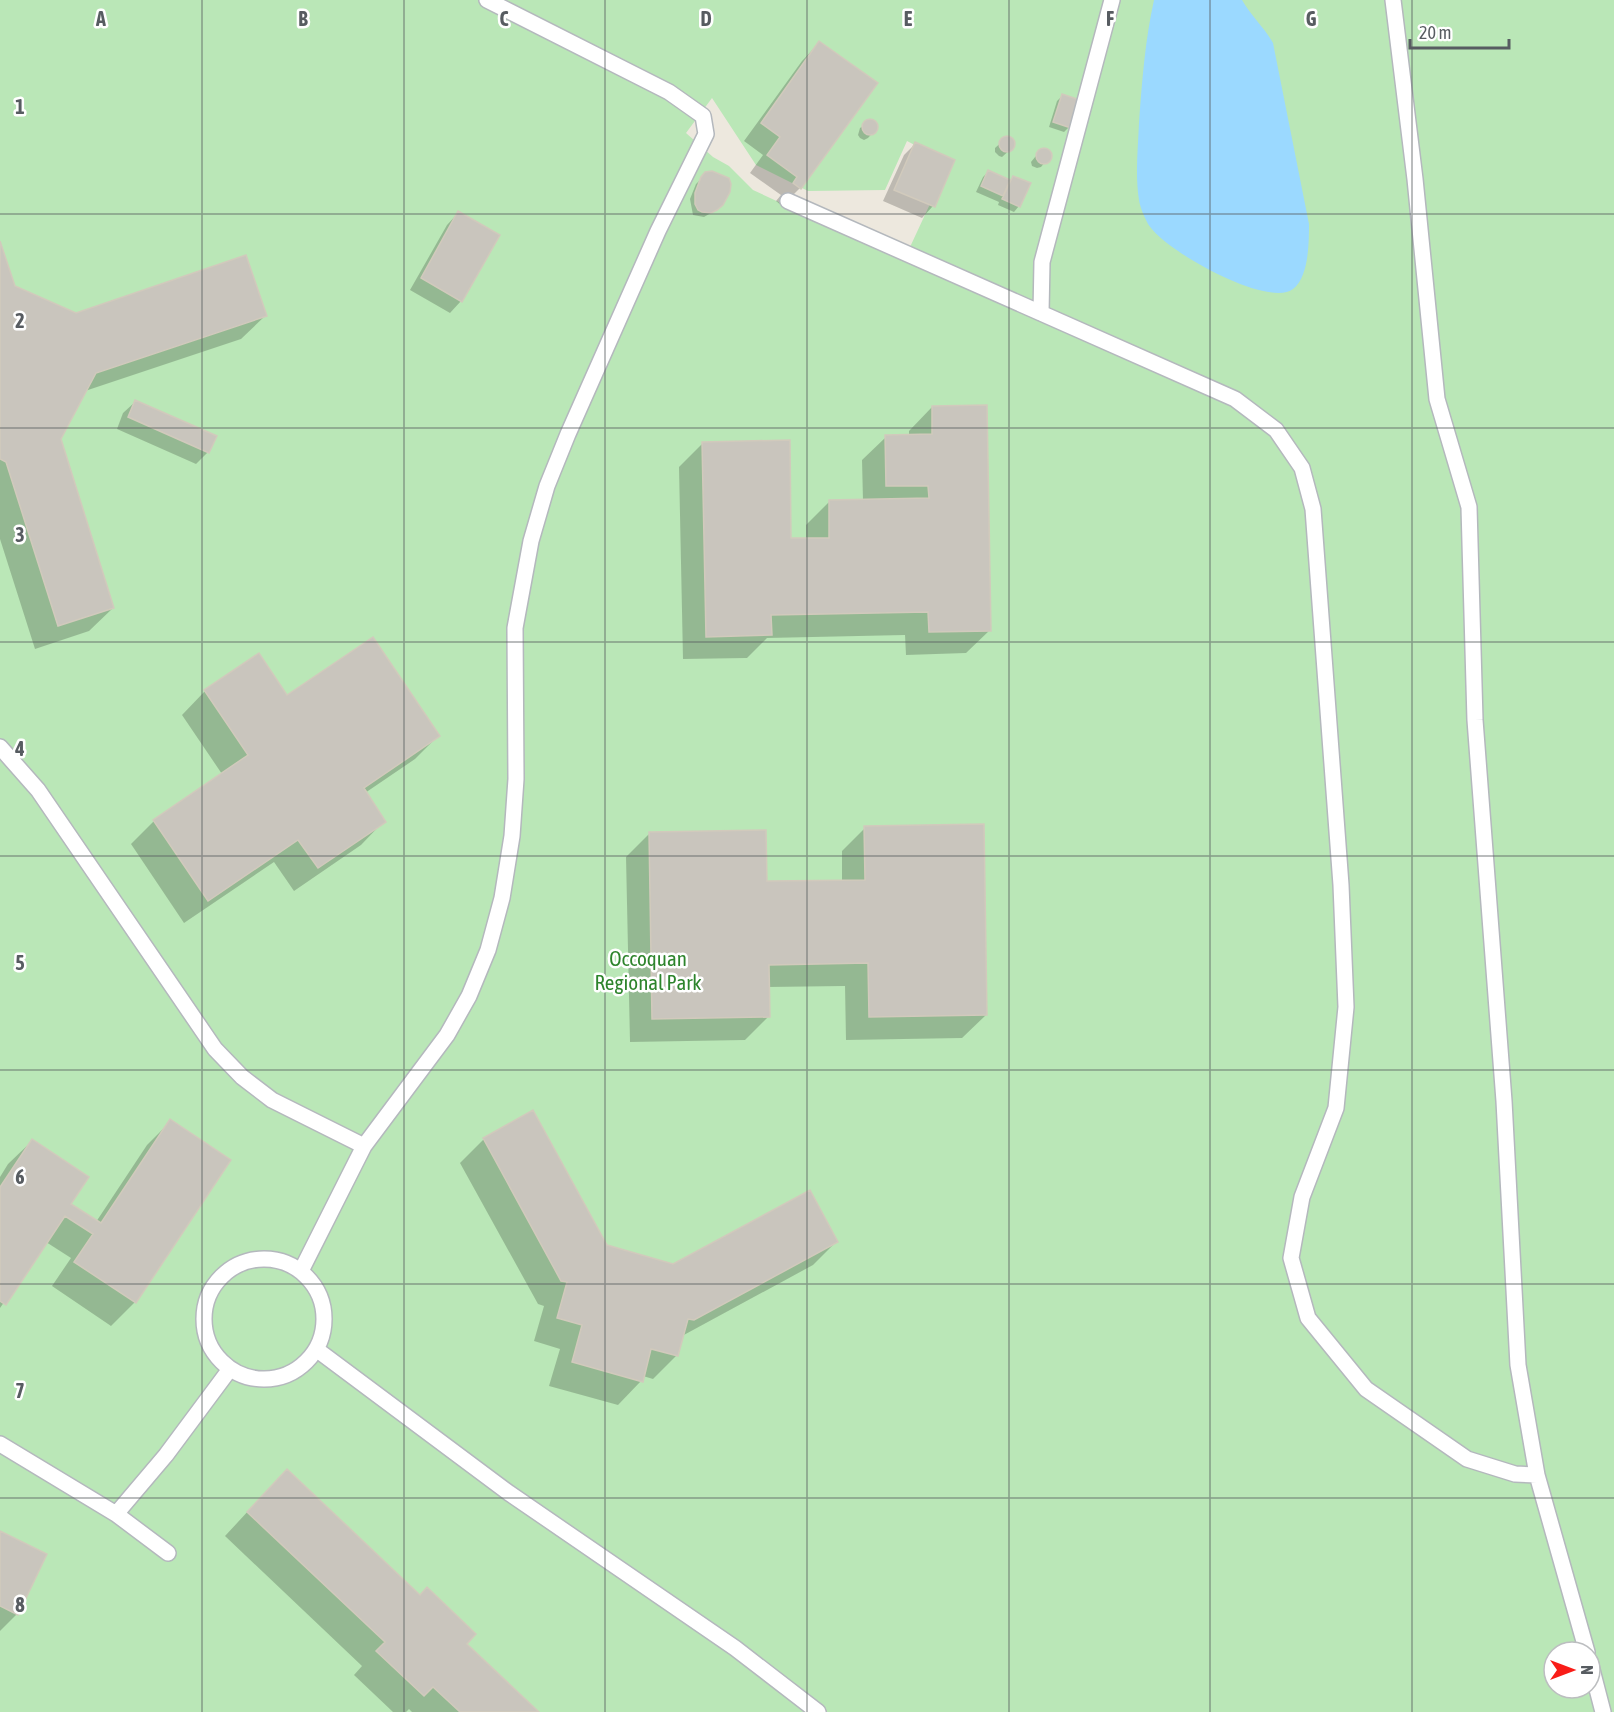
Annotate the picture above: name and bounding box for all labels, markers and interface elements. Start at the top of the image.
text: A [95,7,106,30]
text: B [298,7,308,30]
text: C [500,7,509,30]
text: D [700,7,712,30]
text: E [904,7,913,30]
text: F [1106,7,1114,30]
text: G [1306,7,1317,30]
scale bar [1410,12,1509,50]
text: 20 m [1419,22,1451,43]
text: 1 [15,95,25,118]
text: 2 [15,309,25,332]
text: 3 [15,523,25,546]
text: 4 [14,737,25,760]
park label: Occoquan Regional Park [594,946,702,994]
text: 5 [15,951,25,974]
text: 6 [15,1165,25,1188]
text: 7 [15,1379,25,1402]
text: 8 [15,1593,25,1616]
north arrow [1542,1640,1602,1700]
text: N [1578,1665,1596,1675]

